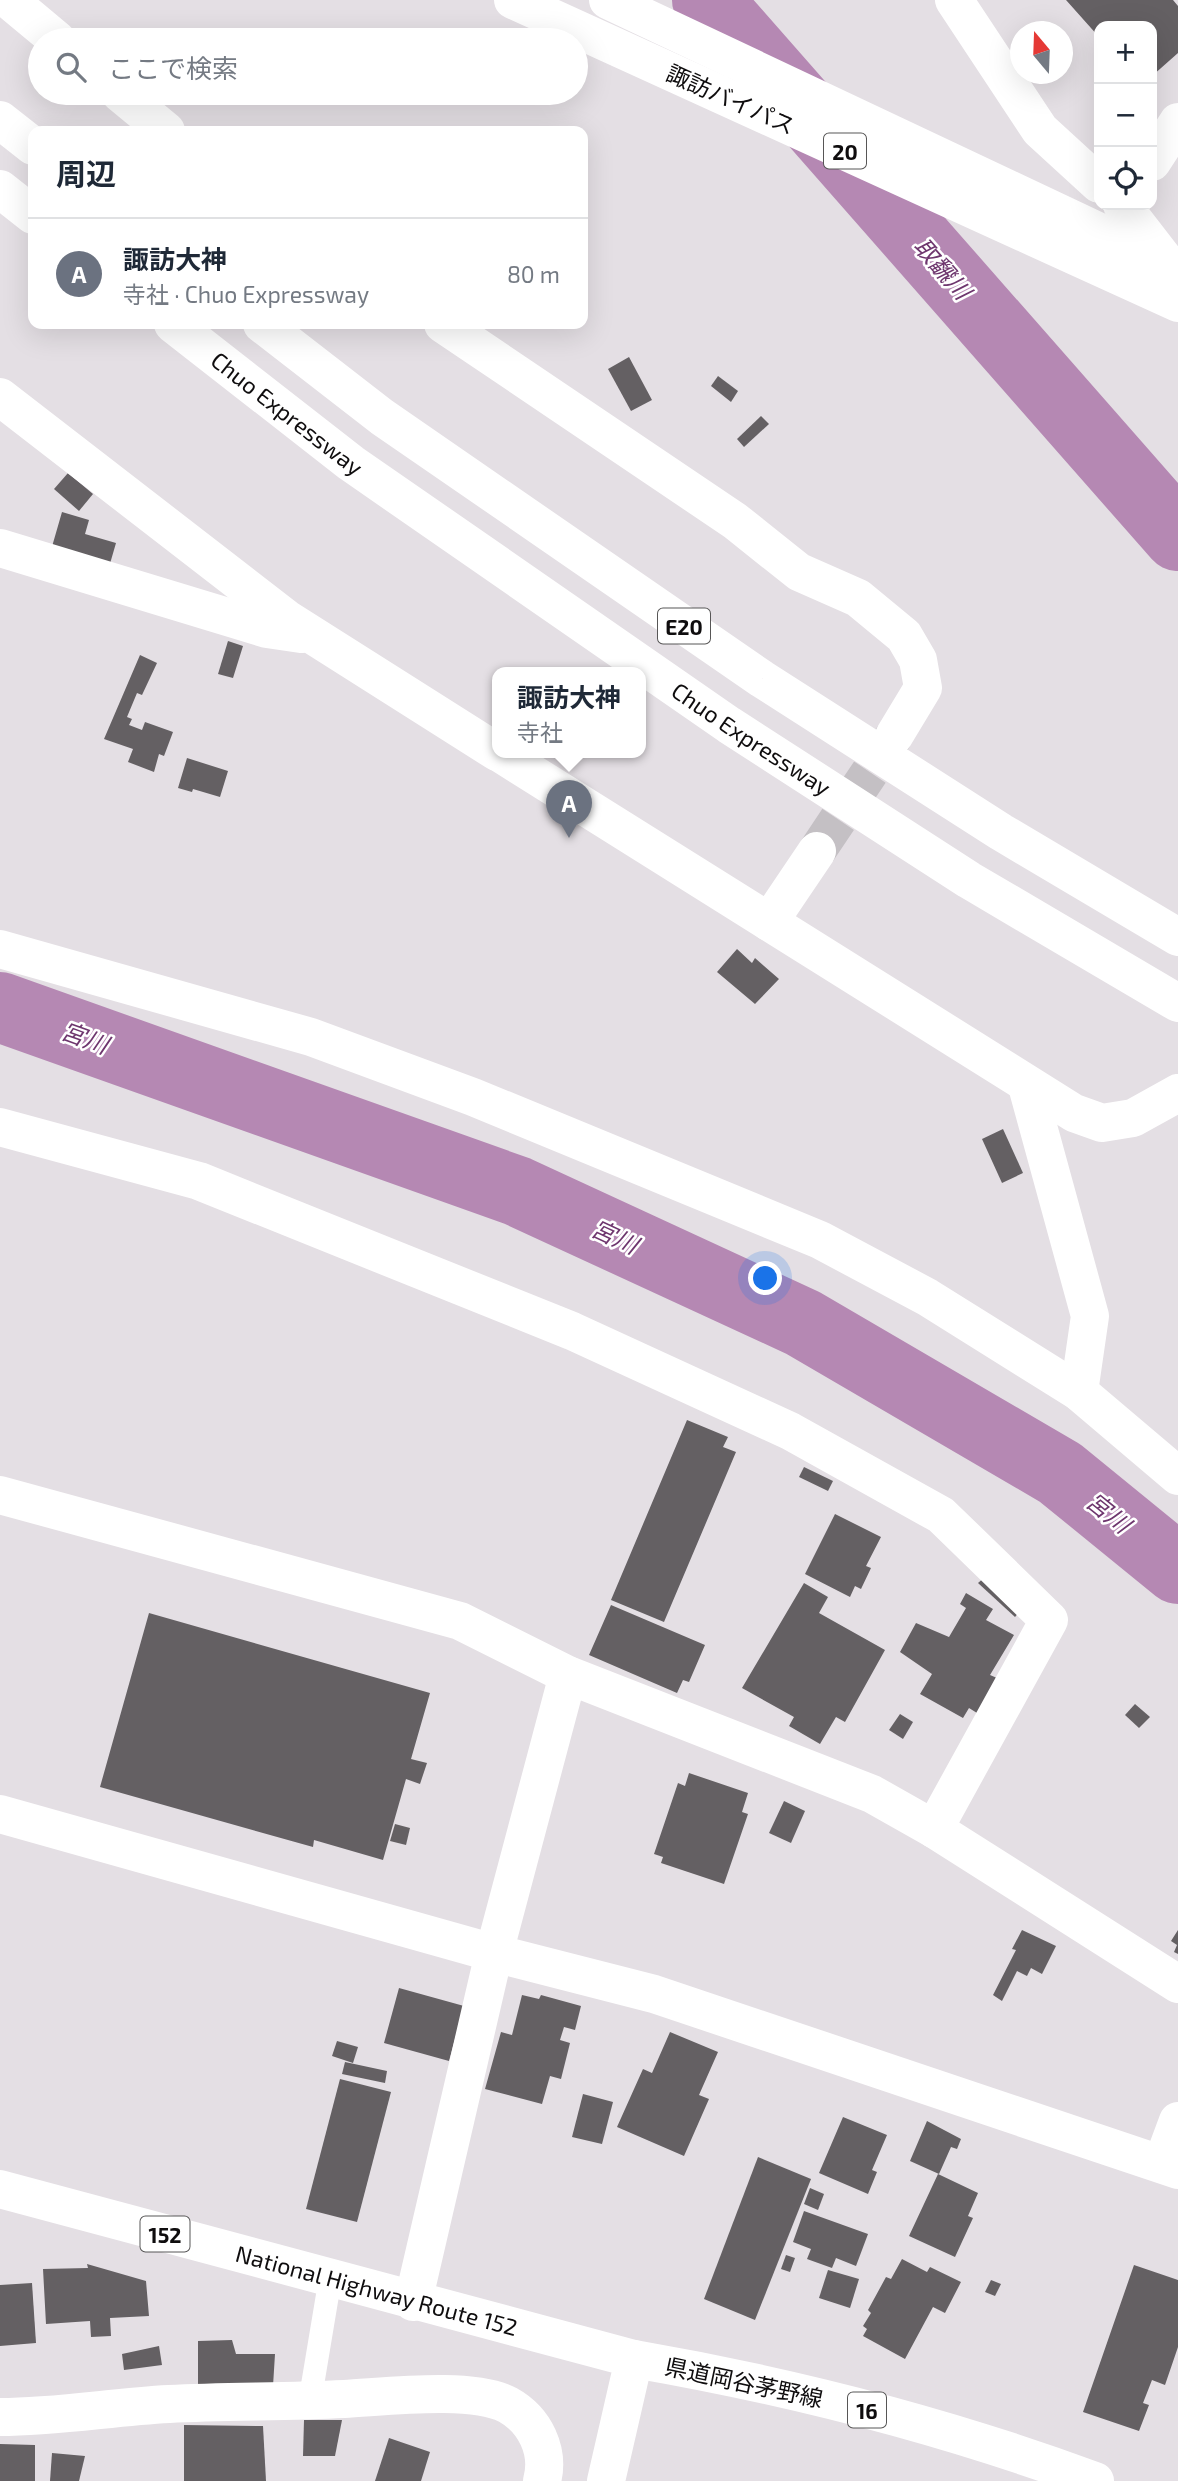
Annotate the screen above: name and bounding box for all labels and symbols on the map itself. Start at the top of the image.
north arrow [1010,21,1073,84]
street label: 諏訪バイパス [662,58,800,140]
road number: 20 [824,134,866,168]
water label: 取飜川 [908,231,980,307]
street label: Chuo Expressway [206,345,368,481]
road number: E20 [658,608,710,644]
street label: Chuo Expressway [667,676,836,801]
pin: A [546,780,592,838]
water label: 宮川 [57,1015,115,1060]
water label: 宮川 [587,1213,646,1261]
your location [748,1261,782,1295]
water label: 宮川 [1081,1486,1139,1540]
road number: 152 [140,2216,190,2252]
street label: National Highway Route 152 [233,2239,521,2341]
street label: 県道岡谷茅野線 [662,2352,826,2412]
road number: 16 [848,2392,886,2428]

